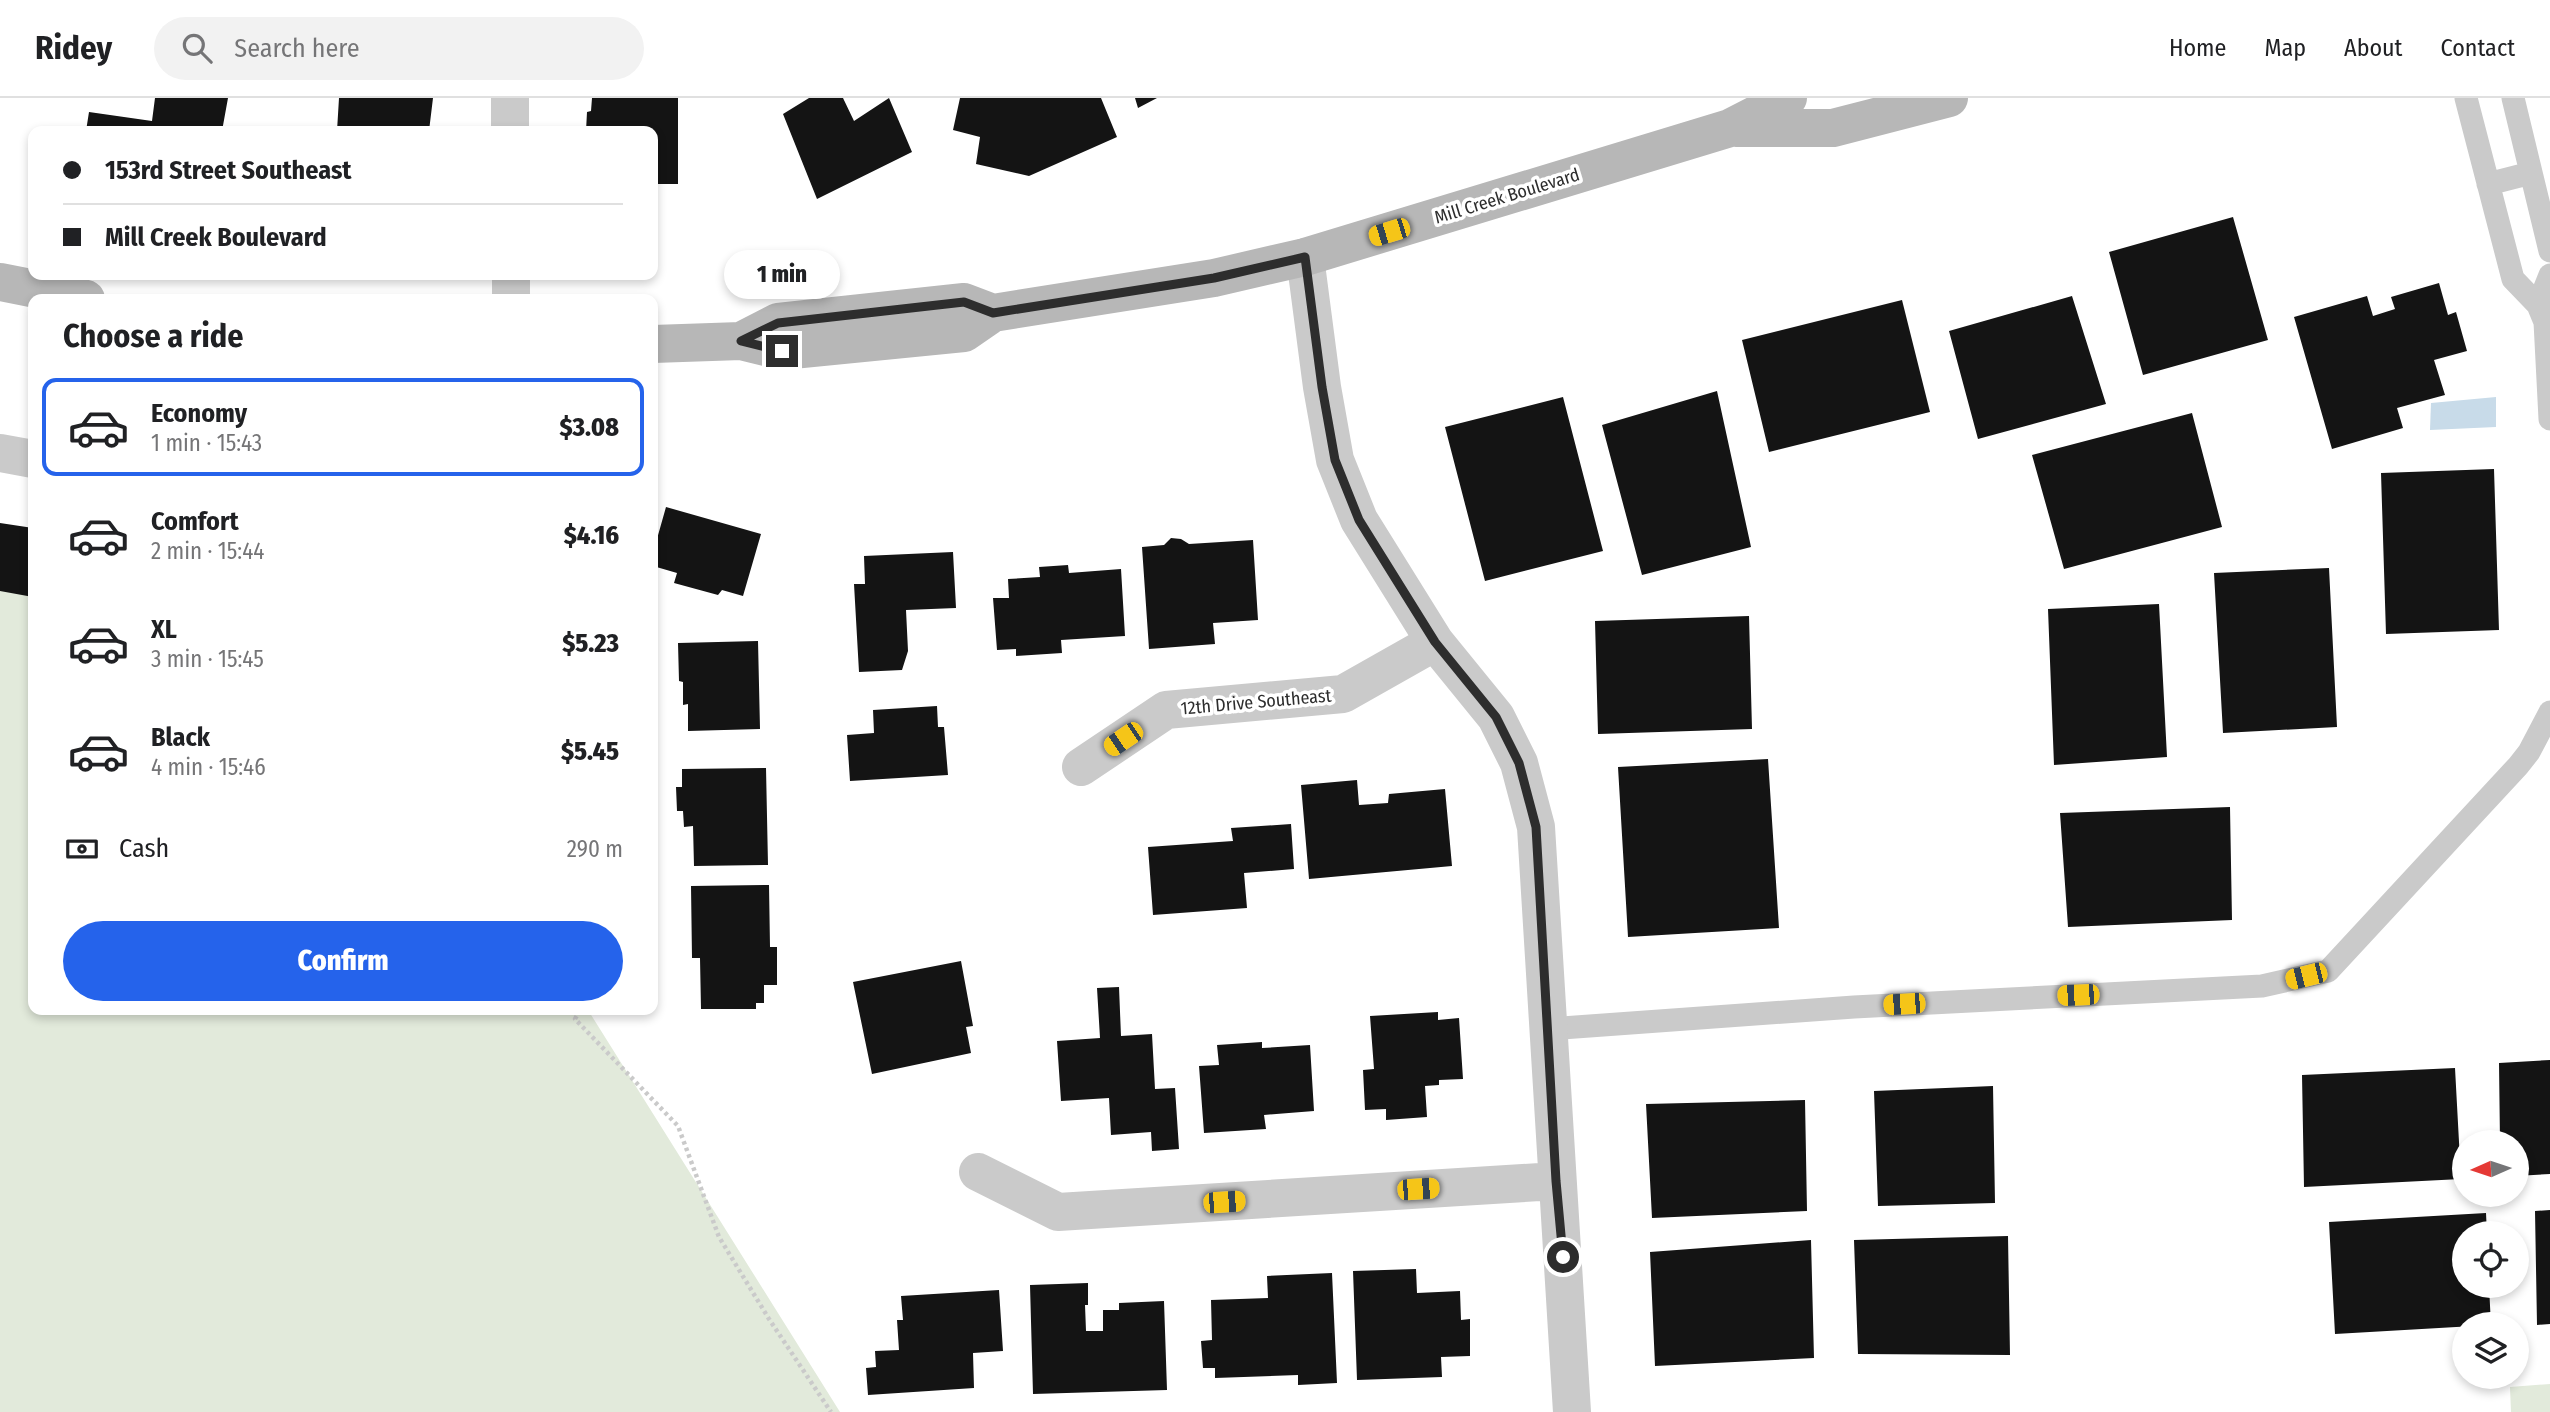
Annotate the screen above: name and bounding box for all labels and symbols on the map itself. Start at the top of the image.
street label: Mill Creek Boulevard [1432,164,1582,228]
car [1366,216,1413,248]
callout: 1 min [724,250,840,299]
route end [766,335,798,367]
street label: 12th Drive Southeast [1180,684,1332,720]
car [1100,719,1147,759]
car [2284,961,2329,991]
car [2057,984,2100,1006]
car [1883,992,1926,1016]
north arrow [2452,1130,2529,1208]
car [1397,1177,1440,1201]
car [1203,1190,1246,1214]
route start [1547,1241,1579,1273]

